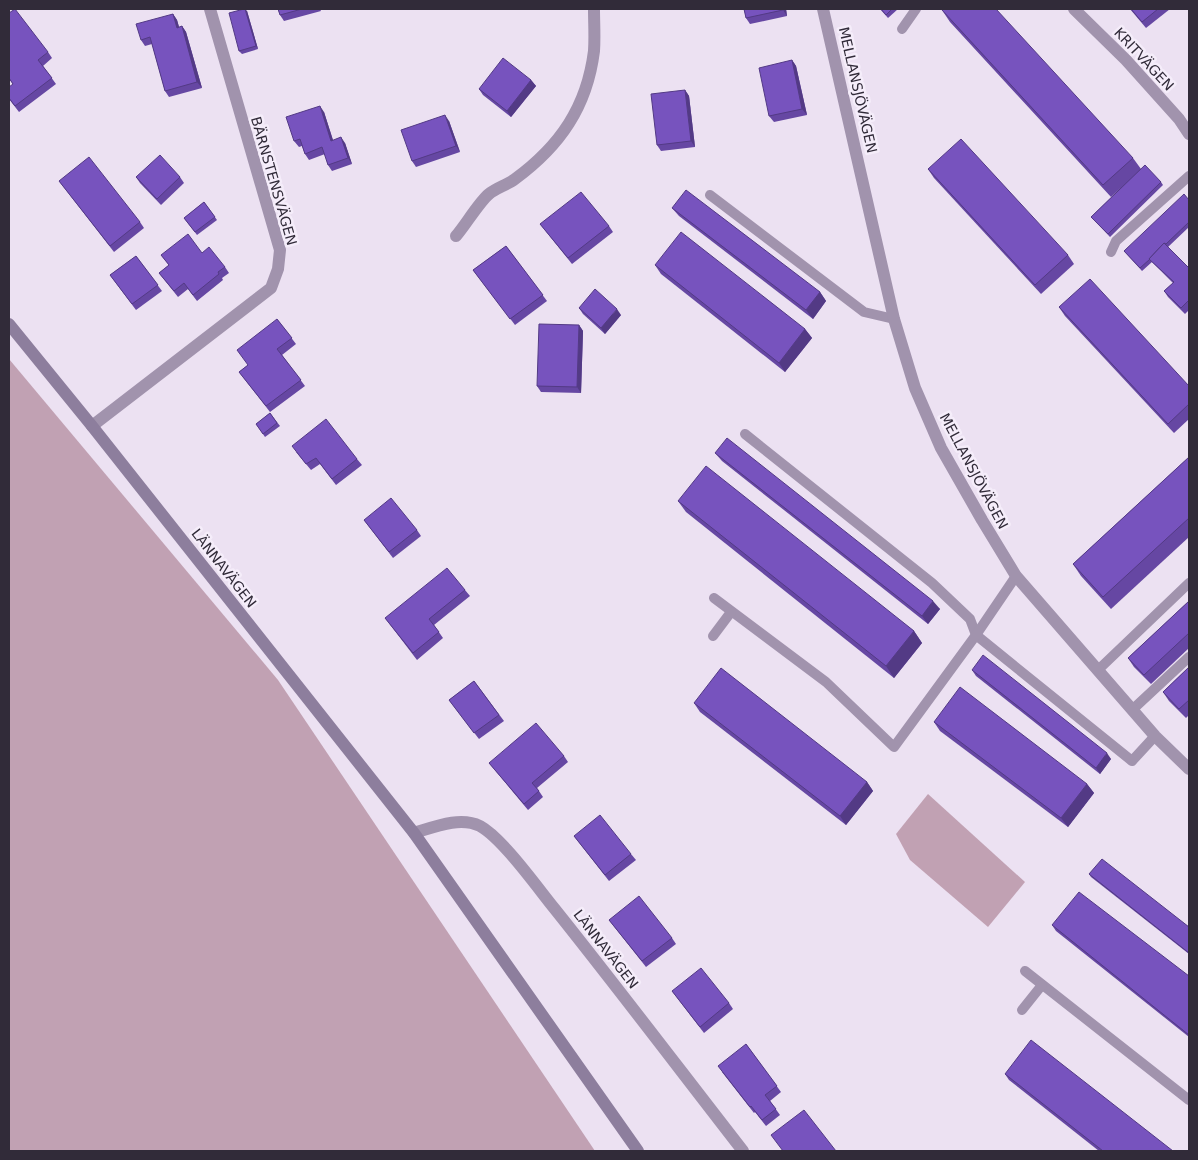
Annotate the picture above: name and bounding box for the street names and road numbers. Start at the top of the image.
street label: KRITVÄGEN [1111,24,1178,94]
street label: MELLANSJÖVÄGEN [836,25,881,155]
street label: BÄRNSTENSVÄGEN [248,114,301,247]
street label: MELLANSJÖVÄGEN [937,410,1012,532]
street label: LÄNNAVÄGEN [188,525,260,611]
street label: LÄNNAVÄGEN [570,906,642,992]

